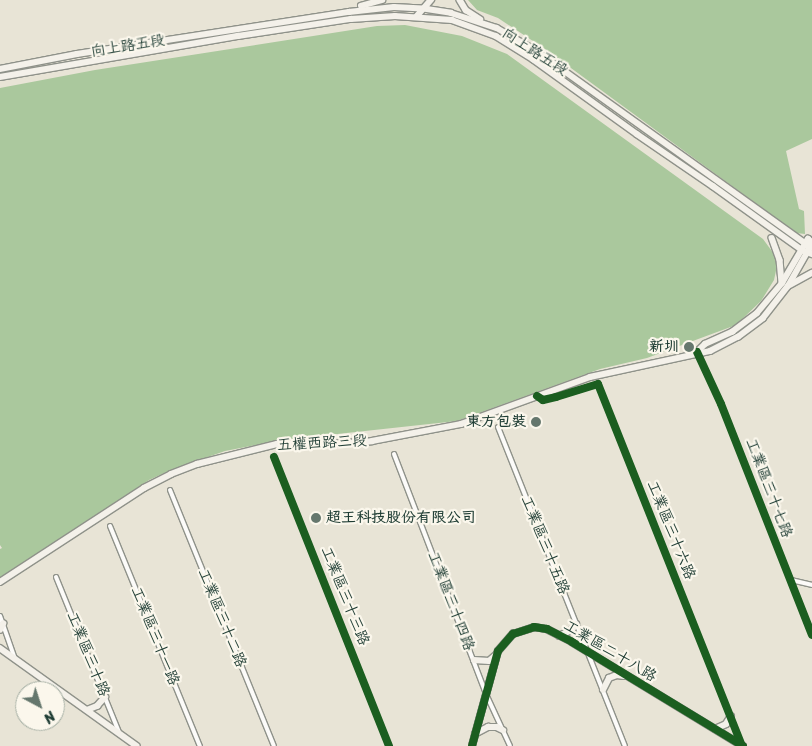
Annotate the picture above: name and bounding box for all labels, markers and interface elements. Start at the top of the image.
street label: 向上路五段 [499,24,571,80]
street label: 向上路五段 [90,31,166,61]
place label: 新圳 [649,338,679,356]
marker: 新圳 [683,341,695,353]
place label: 東方包裝 [466,413,526,431]
marker: 東方包裝 [530,416,542,428]
street label: 五權西路三段 [277,432,367,454]
street label: 工業區三十七路 [742,436,796,540]
street label: 工業區三十六路 [643,478,699,582]
street label: 工業區三十五路 [517,493,573,597]
place label: 超王科技股份有限公司 [326,509,476,527]
marker: 超王科技股份有限公司 [310,512,322,524]
street label: 工業區三十三路 [317,544,373,648]
street label: 工業區三十四路 [424,549,478,653]
street label: 工業區三十二路 [194,566,250,670]
street label: 工業區三十一路 [127,584,183,688]
street label: 工業區三十路 [63,609,113,699]
street label: 工業區二十八路 [560,616,660,686]
north arrow [15,681,65,731]
text: N [38,704,61,730]

